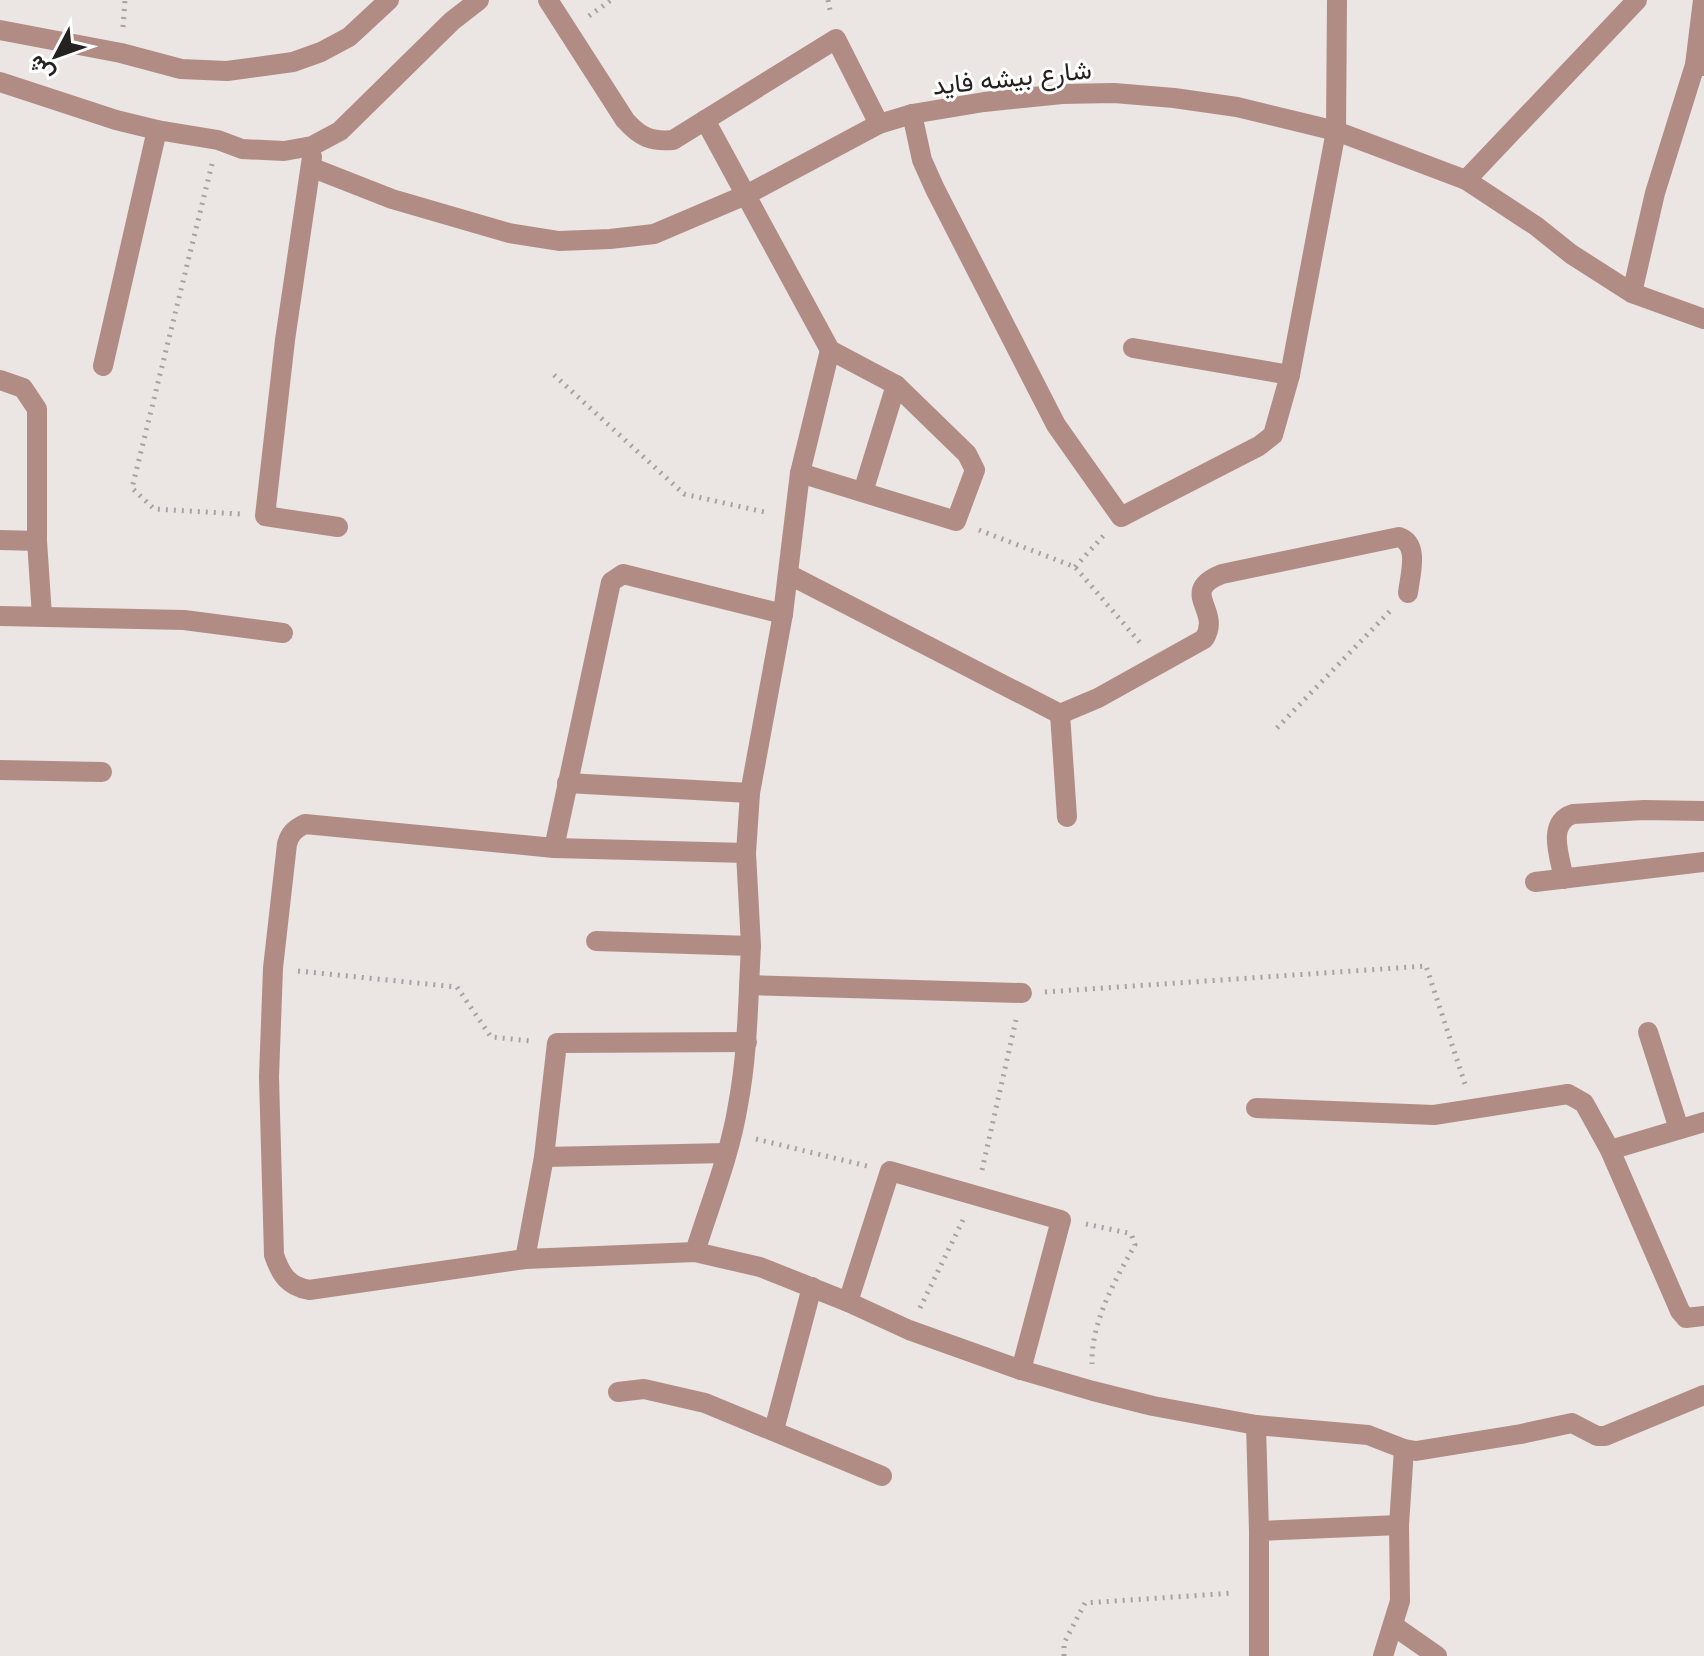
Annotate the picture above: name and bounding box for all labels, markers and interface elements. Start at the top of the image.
north arrow [16,16,96,96]
text: ش [22,50,60,88]
street label: شارع بيشه فايد [931,52,1093,104]

